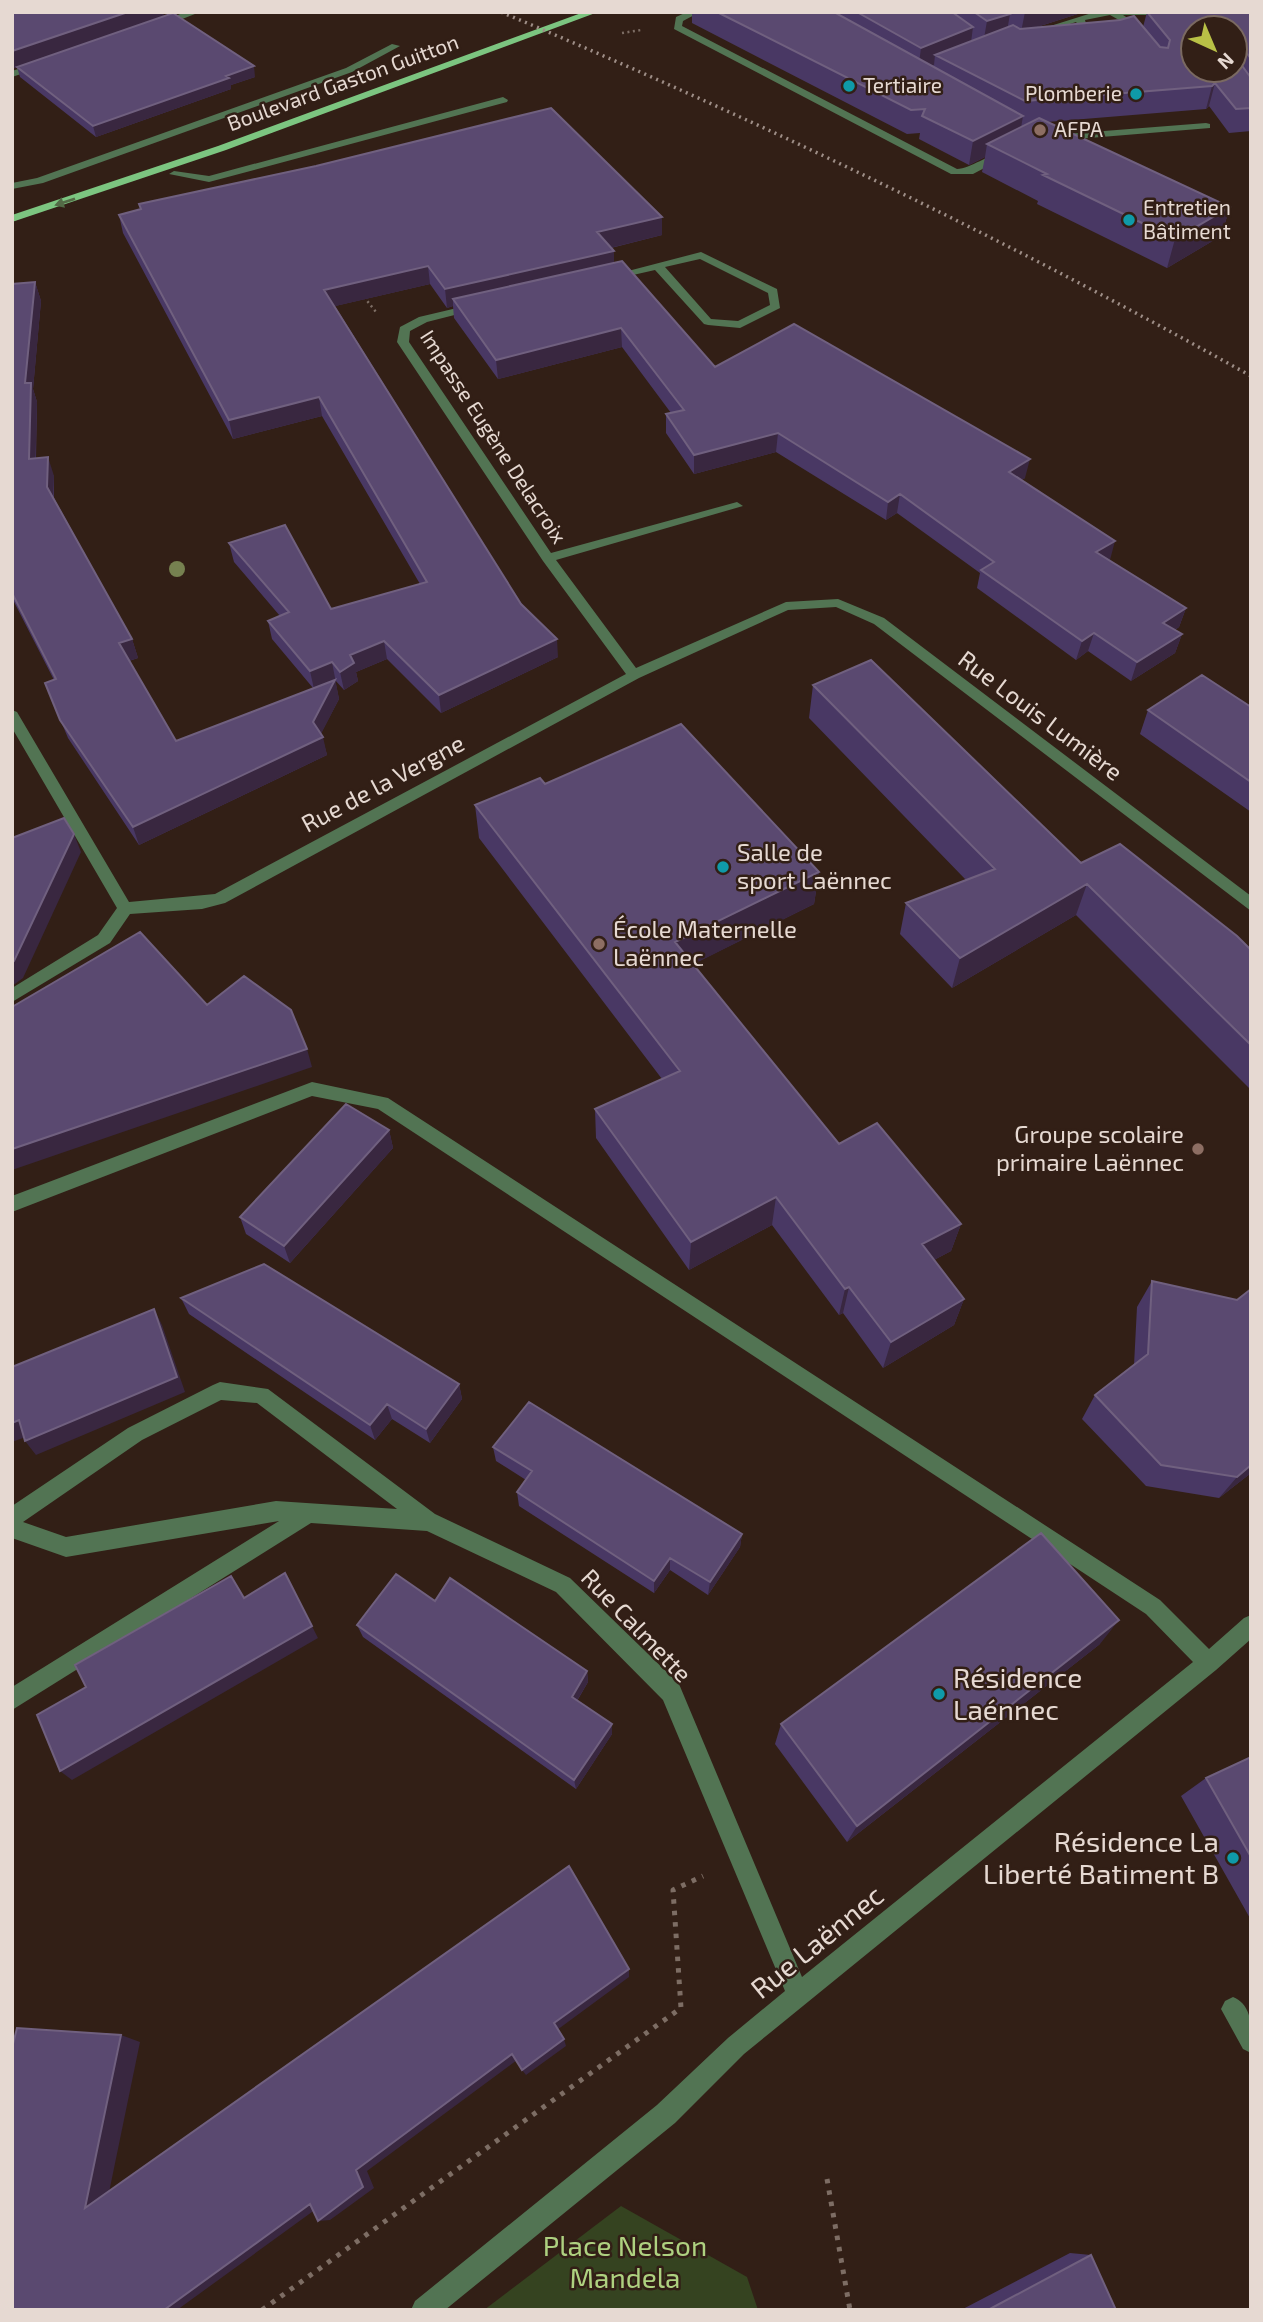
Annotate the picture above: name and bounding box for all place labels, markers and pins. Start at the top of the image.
place label: Tertiaire [863,72,942,97]
marker: Tertiaire [841,78,857,94]
place label: Plomberie [1025,80,1122,105]
marker: Plomberie [1128,86,1144,102]
place label: AFPA [1054,116,1103,141]
marker: AFPA [1032,122,1048,138]
place label: Entretien Bâtiment [1143,194,1231,243]
marker: Entretien Bâtiment [1121,212,1137,228]
place label: Salle de sport Laënnec [737,837,892,894]
marker: Salle de sport Laënnec [715,859,731,875]
place label: École Maternelle Laënnec [613,914,797,971]
marker: École Maternelle Laënnec [591,936,607,952]
place label: Groupe scolaire primaire Laënnec [996,1119,1184,1176]
marker: Groupe scolaire primaire Laënnec [1190,1141,1206,1157]
place label: Résidence Laénnec [953,1660,1082,1726]
marker: Résidence Laénnec [931,1686,947,1702]
place label: Résidence La Liberté Batiment B [983,1824,1219,1890]
marker: Résidence La Liberté Batiment B [1225,1850,1241,1866]

